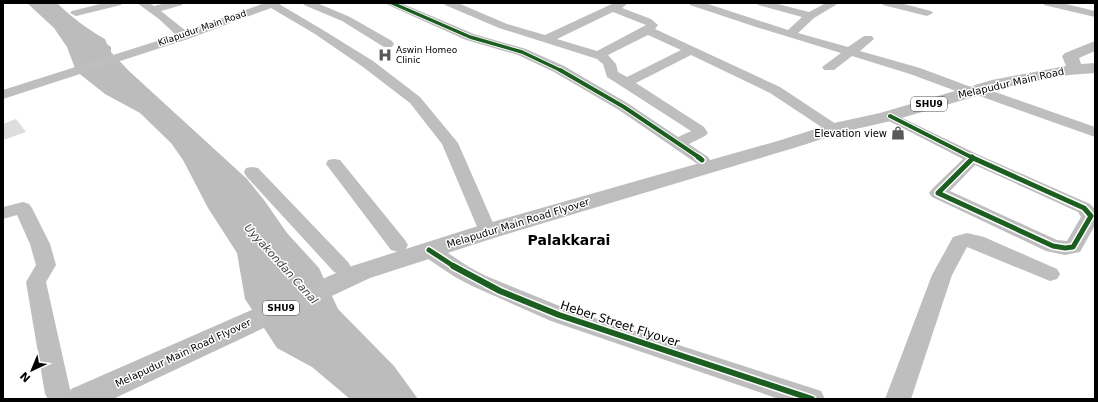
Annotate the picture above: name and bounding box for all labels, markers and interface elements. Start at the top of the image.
street label: Kilapudur Main Road [157,8,247,48]
place label: Aswin Homeo Clinic [396,45,458,65]
hospital icon: Aswin Homeo Clinic [377,47,393,63]
street label: Melapudur Main Road [957,65,1065,101]
road number: SHU9 [911,97,947,111]
shop icon: Elevation view [890,125,906,141]
place label: Elevation view [814,128,887,139]
street label: Melapudur Main Road Flyover [445,196,591,250]
water label: Uyyakondan Canal [242,221,320,307]
district label: Palakkarai [528,232,610,248]
street label: Heber Street Flyover [559,298,681,350]
road number: SHU9 [263,301,299,315]
street label: Melapudur Main Road Flyover [113,316,253,389]
north arrow [12,350,52,390]
text: N [18,369,33,385]

